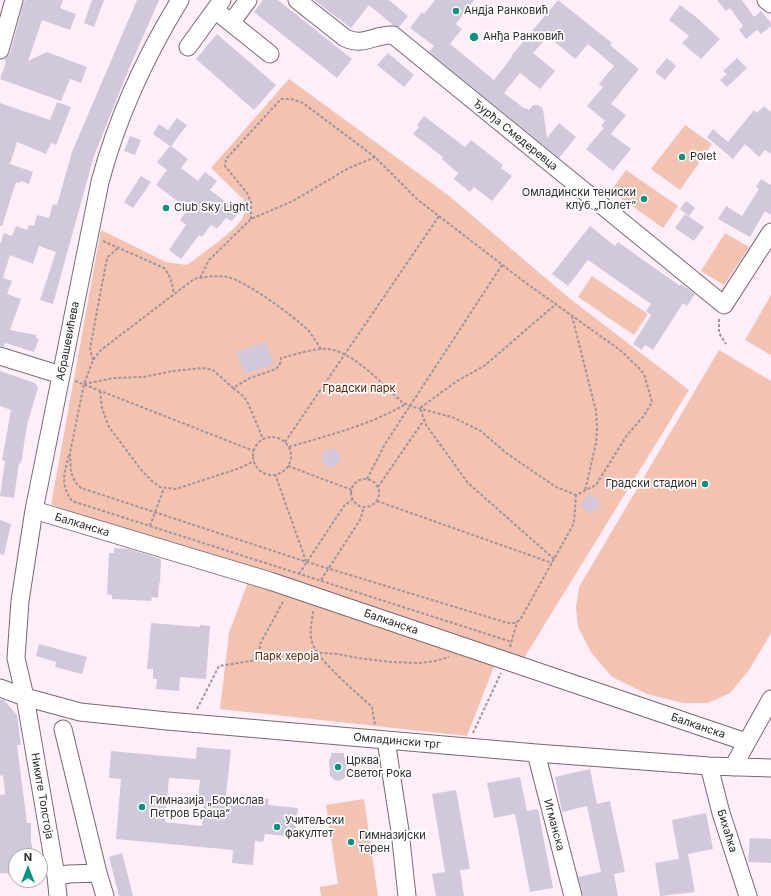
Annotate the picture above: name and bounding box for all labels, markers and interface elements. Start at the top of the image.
place label: Андја Ранковић [464,4,548,18]
marker: Андја Ранковић [451,6,461,16]
place label: Анђа Ранковић [483,30,564,44]
marker: Анђа Ранковић [468,31,480,43]
street label: Ђурђа Смедеревца [470,96,560,174]
place label: Polet [690,150,716,164]
marker: Polet [677,152,687,162]
place label: Омладински тениски клуб „Полет” [522,186,636,212]
marker: Омладински тениски клуб „Полет” [639,194,649,204]
place label: Club Sky Light [174,201,249,215]
marker: Club Sky Light [161,203,171,213]
street label: Абрашевићева [54,300,82,382]
park label: Градски парк [323,382,395,396]
place label: Градски стадион [605,477,697,491]
marker: Градски стадион [700,479,710,489]
street label: Балканска [53,510,111,540]
street label: Балканска [362,607,420,637]
park label: Парк хероја [255,650,319,664]
street label: Балканска [669,711,727,741]
street label: Омладински трг [353,731,441,751]
street label: Никите Толстоја [28,752,56,840]
place label: Црква Светог Рока [346,754,412,780]
marker: Црква Светог Рока [333,762,343,772]
place label: Гимназија „Борислав Петров Браца” [150,794,264,820]
street label: Игманска [541,798,567,852]
marker: Гимназија „Борислав Петров Браца” [137,802,147,812]
street label: Бихаћка [714,808,740,854]
place label: Учитељски факултет [285,814,344,840]
marker: Учитељски факултет [272,822,282,832]
place label: Гимназијски терен [359,829,426,855]
marker: Гимназијски терен [346,837,356,847]
north arrow [8,848,48,888]
text: N [24,850,32,864]

